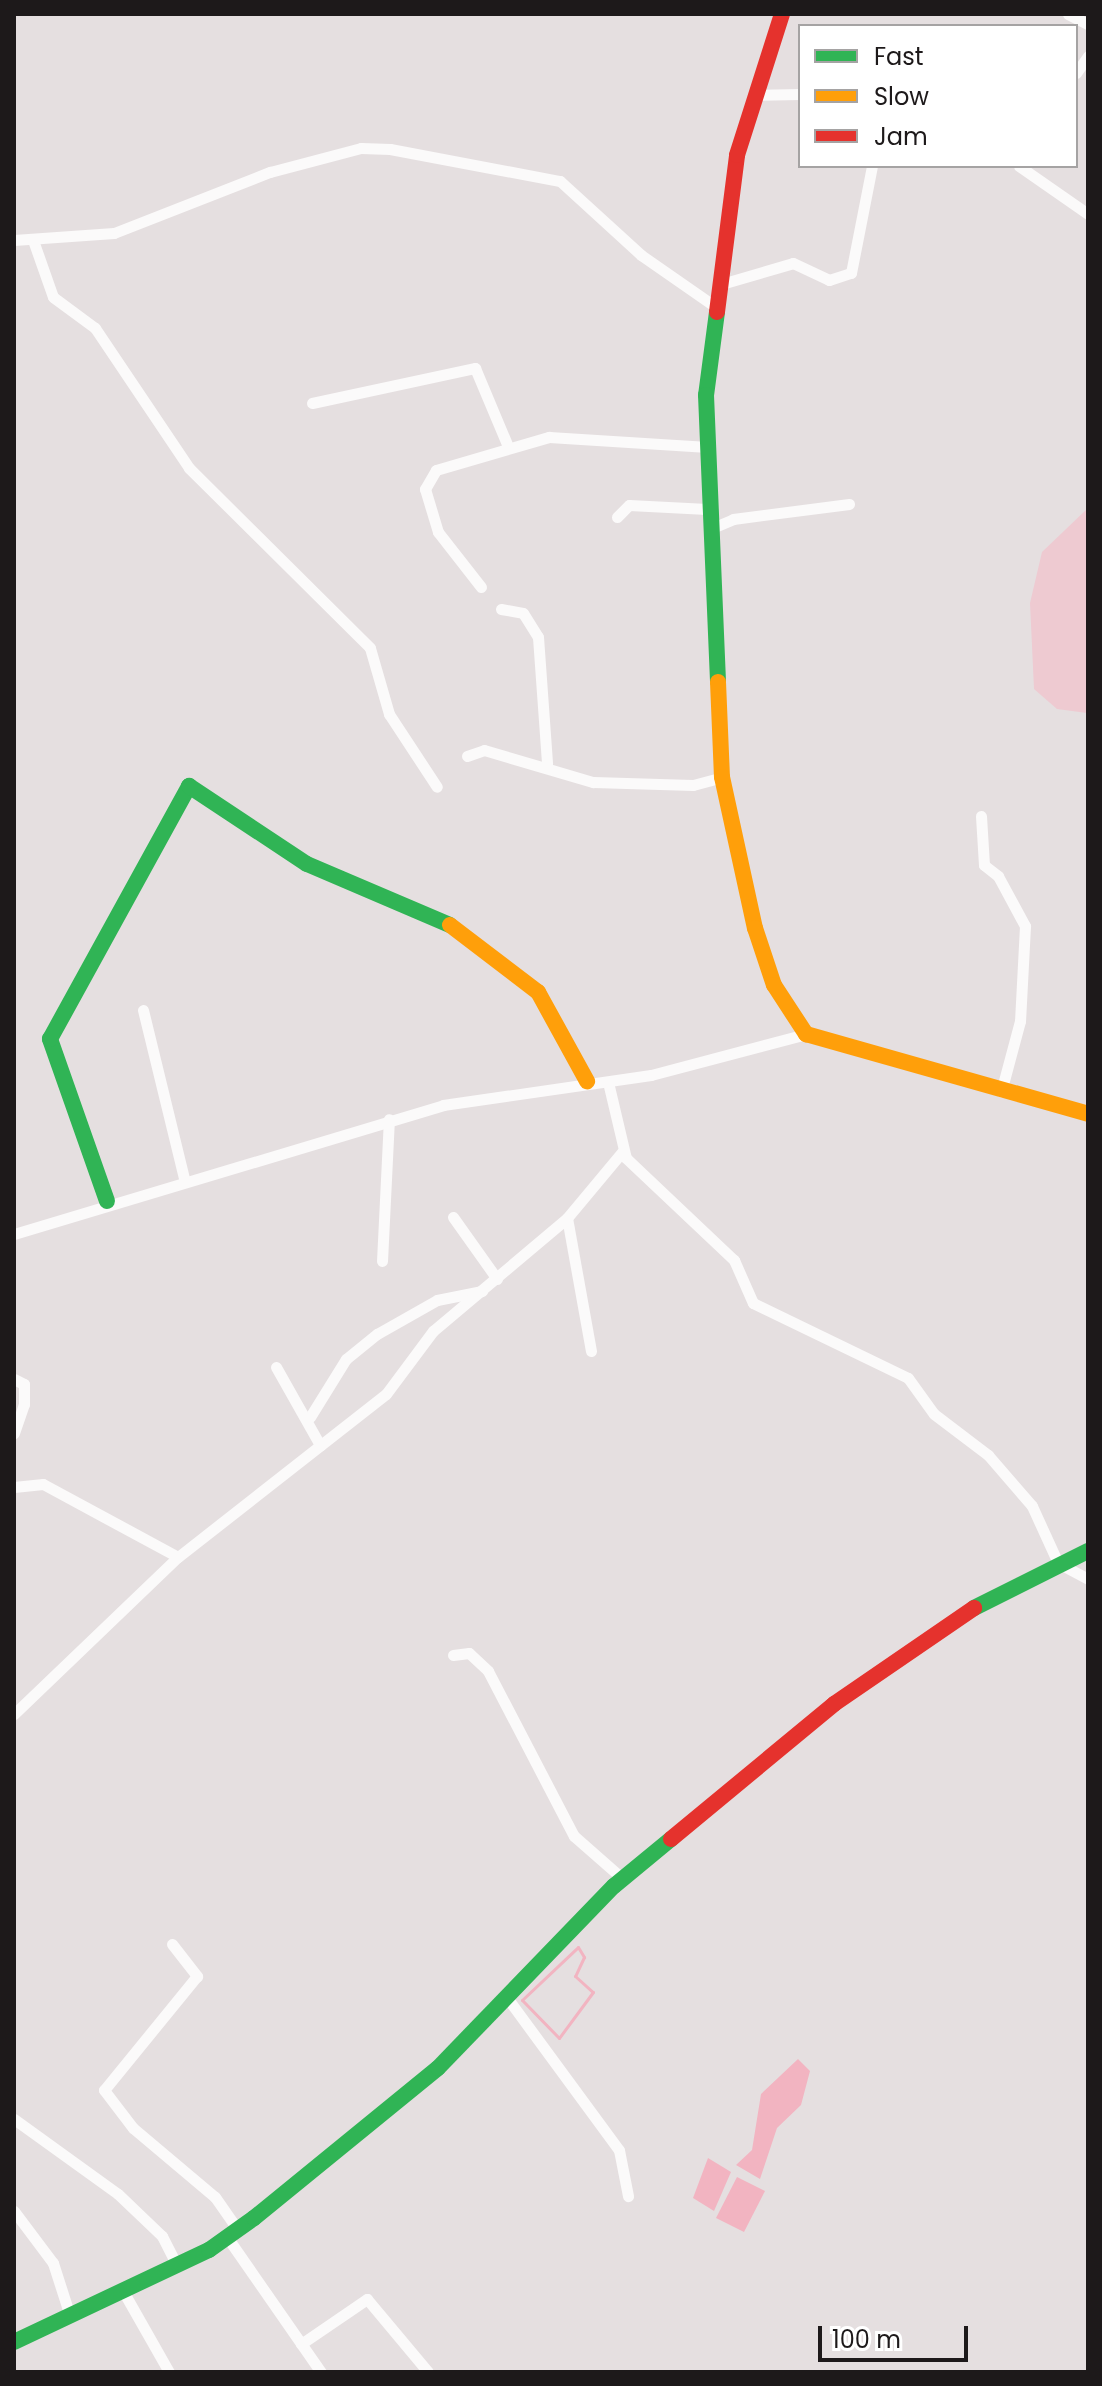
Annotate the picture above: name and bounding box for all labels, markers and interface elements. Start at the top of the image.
legend [798,24,1078,168]
text: Fast [874,40,924,73]
text: Slow [874,80,929,113]
text: Jam [874,120,928,153]
scale bar [822,2310,972,2360]
text: 100 m [832,2323,901,2356]

